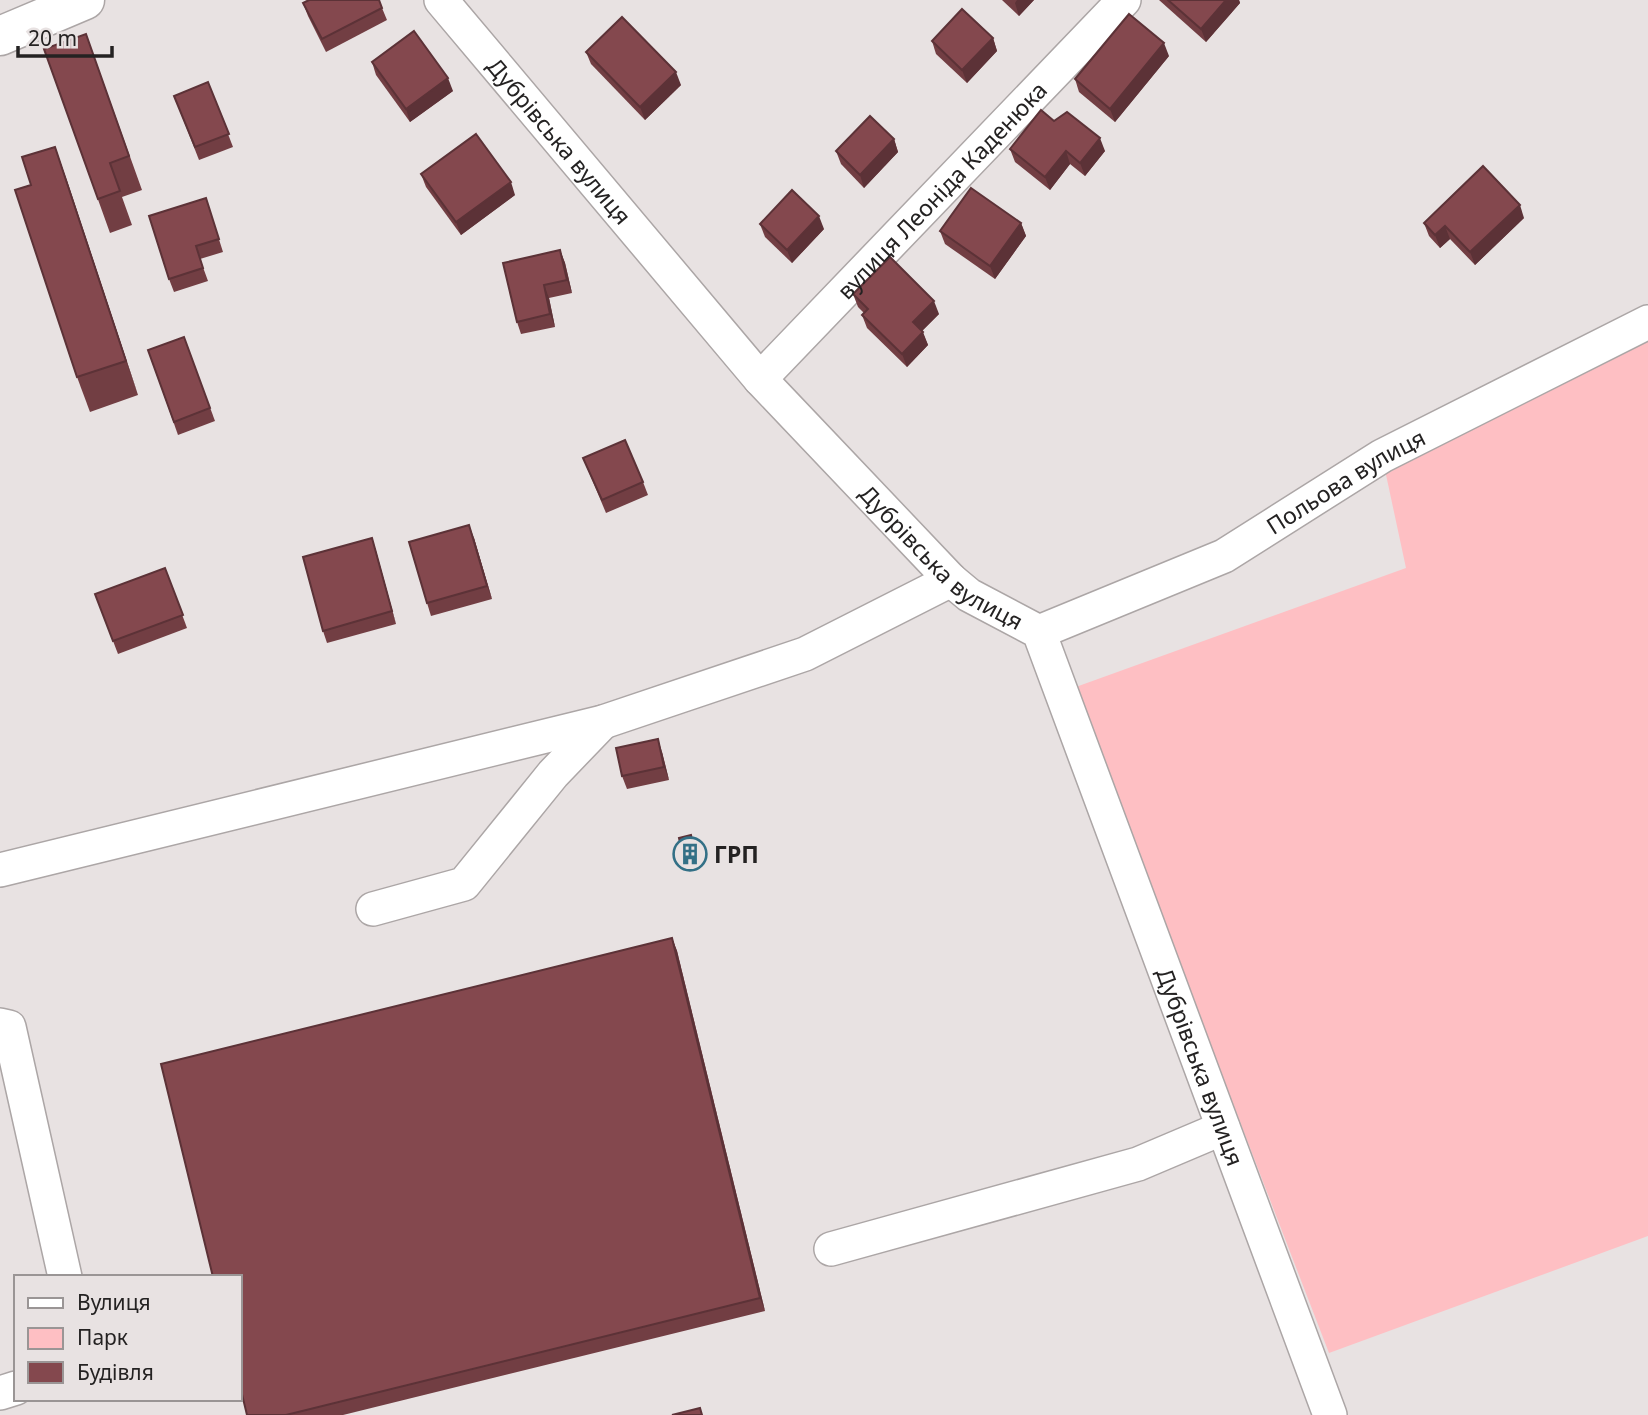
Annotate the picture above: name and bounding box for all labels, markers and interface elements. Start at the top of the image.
scale bar [18,14,112,58]
text: 20 m [28,24,77,52]
street label: Дубрівська вулиця [480,51,639,231]
street label: вулиця Леоніда Каденюка [829,74,1054,306]
street label: Польова вулиця [1260,421,1431,541]
street label: Дубрівська вулиця [853,478,1029,637]
building icon: ГРП [671,835,709,873]
place label: ГРП [714,838,759,870]
street label: Дубрівська вулиця [1149,963,1252,1170]
legend [14,1275,242,1401]
text: Вулиця [77,1288,151,1316]
text: Парк [77,1323,128,1351]
text: Будівля [77,1358,154,1386]

